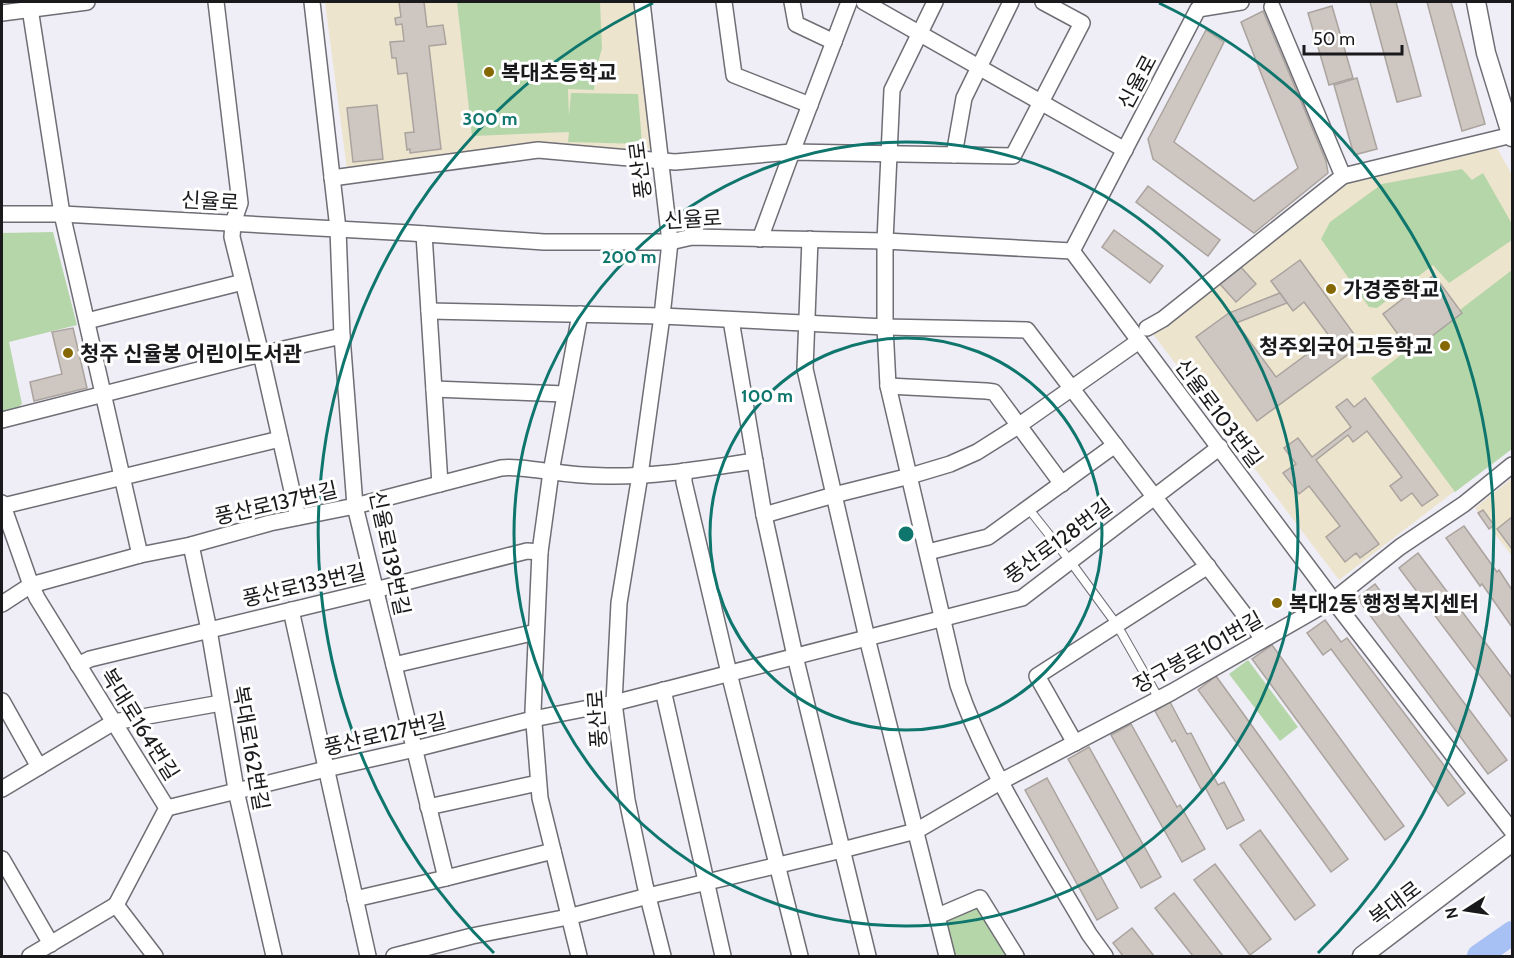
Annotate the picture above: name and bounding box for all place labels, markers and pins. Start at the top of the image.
place label: 복대초등학교 [501,60,617,85]
marker: 복대초등학교 [482,65,496,79]
place label: 가경중학교 [1343,277,1440,302]
marker: 가경중학교 [1324,282,1338,296]
place label: 청주외국어고등학교 [1259,334,1433,359]
marker: 청주외국어고등학교 [1438,339,1452,353]
place label: 청주 신율봉 어린이도서관 [80,341,302,366]
marker: 청주 신율봉 어린이도서관 [61,346,75,360]
centre of rings [896,524,916,544]
place label: 복대2동 행정복지센터 [1289,591,1479,616]
marker: 복대2동 행정복지센터 [1270,596,1284,610]

